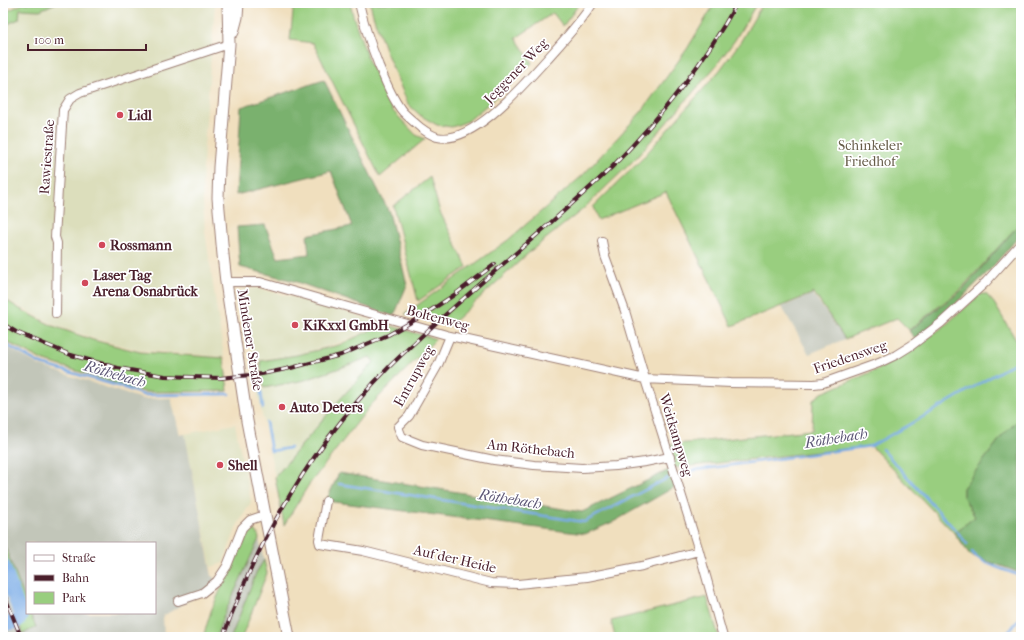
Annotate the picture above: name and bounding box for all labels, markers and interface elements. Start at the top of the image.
scale bar [28,26,146,52]
text: 100 m [34,33,64,47]
street label: Jeggener Weg [480,34,552,108]
place label: Lidl [128,107,152,124]
marker: Lidl [115,110,125,120]
street label: Rawiestraße [36,119,58,195]
park label: Schinkeler Friedhof [838,137,902,170]
place label: Rossmann [110,237,173,254]
marker: Rossmann [97,240,107,250]
place label: Laser Tag Arena Osnabrück [92,267,199,300]
marker: Laser Tag Arena Osnabrück [80,278,90,288]
street label: Mindener Straße [234,288,266,392]
street label: Boltenweg [405,301,472,335]
place label: KiKxxl GmbH [303,317,389,334]
marker: KiKxxl GmbH [290,320,300,330]
street label: Friedensweg [811,336,890,378]
street label: Entrupweg [390,342,438,410]
water label: Röthebach [81,356,148,391]
street label: Weitkampweg [655,390,697,479]
place label: Auto Deters [289,399,363,416]
marker: Auto Deters [277,402,287,412]
water label: Röthebach [802,424,869,452]
street label: Am Röthebach [485,436,576,462]
place label: Shell [228,457,258,474]
marker: Shell [215,460,225,470]
water label: Röthebach [476,485,543,513]
street label: Auf der Heide [411,541,498,577]
legend [26,542,156,614]
text: Straße [62,551,96,565]
text: Bahn [62,571,89,585]
text: Park [62,591,87,605]

